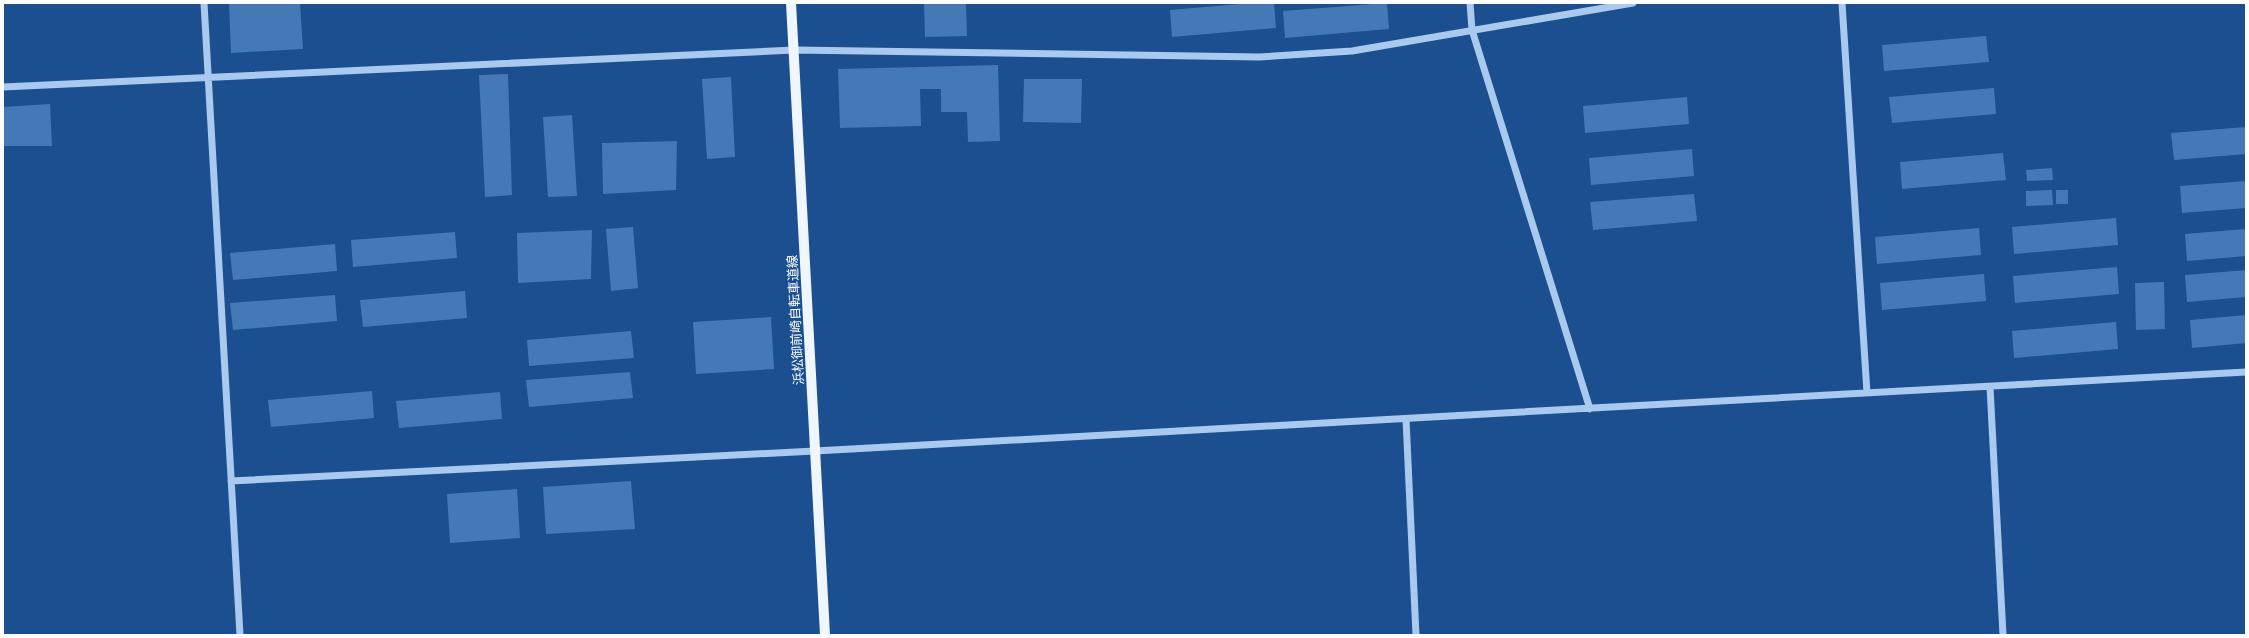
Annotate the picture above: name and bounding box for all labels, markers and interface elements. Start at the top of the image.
street label: 浜松御前崎自転車道線 [785,255,806,385]

